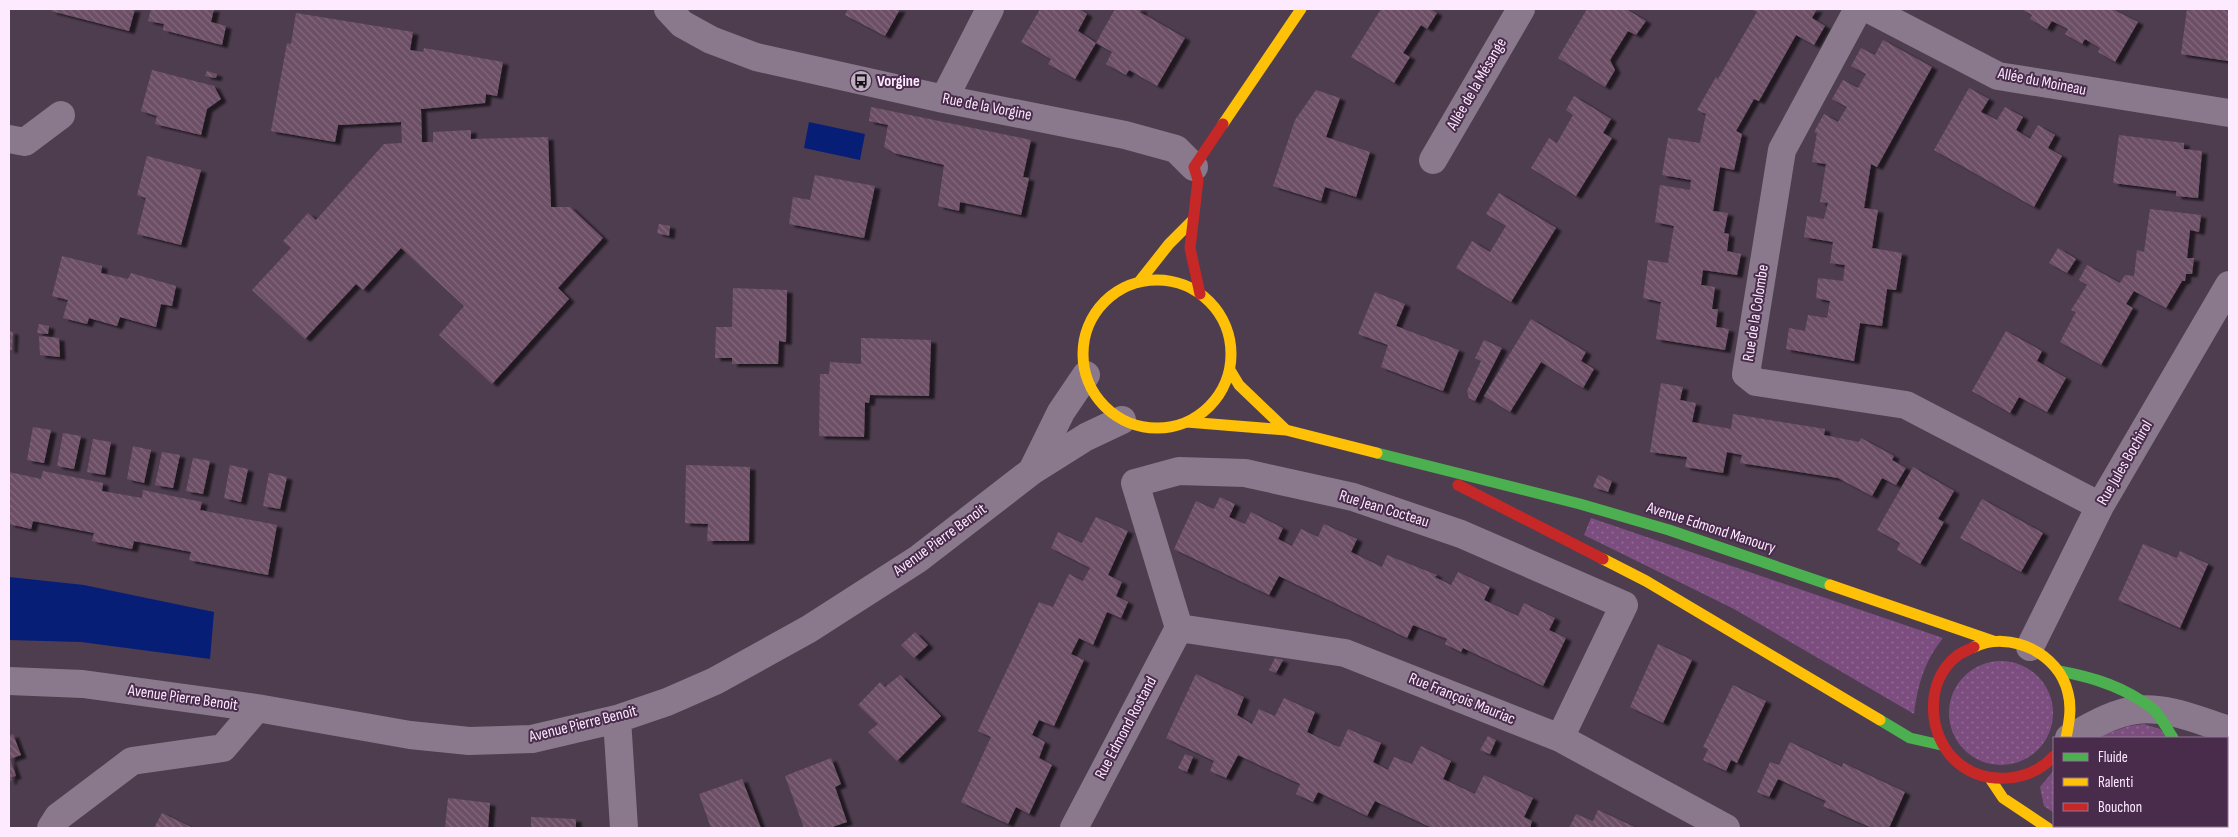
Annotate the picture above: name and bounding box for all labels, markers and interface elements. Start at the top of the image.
street label: Allée de la Mésange [1442,35,1511,134]
street label: Allée du Moineau [1995,64,2088,100]
bus stop icon: Vorgine [849,69,873,93]
place label: Vorgine [877,72,920,91]
street label: Rue de la Vorgine [941,89,1033,125]
street label: Rue de la Colombe [1739,263,1773,363]
street label: Rue Jules Bochirol [2093,417,2157,509]
street label: Rue Jean Cocteau [1337,486,1431,532]
street label: Avenue Edmond Manoury [1643,498,1778,558]
street label: Avenue Pierre Benoit [889,500,990,581]
street label: Rue François Mauriac [1406,669,1518,729]
street label: Rue Edmond Rostand [1091,674,1161,782]
street label: Avenue Pierre Benoit [126,681,239,715]
street label: Avenue Pierre Benoit [526,701,639,747]
legend [2053,737,2228,827]
text: Fluide [2098,748,2128,767]
text: Ralenti [2098,773,2133,792]
text: Bouchon [2098,798,2142,817]

